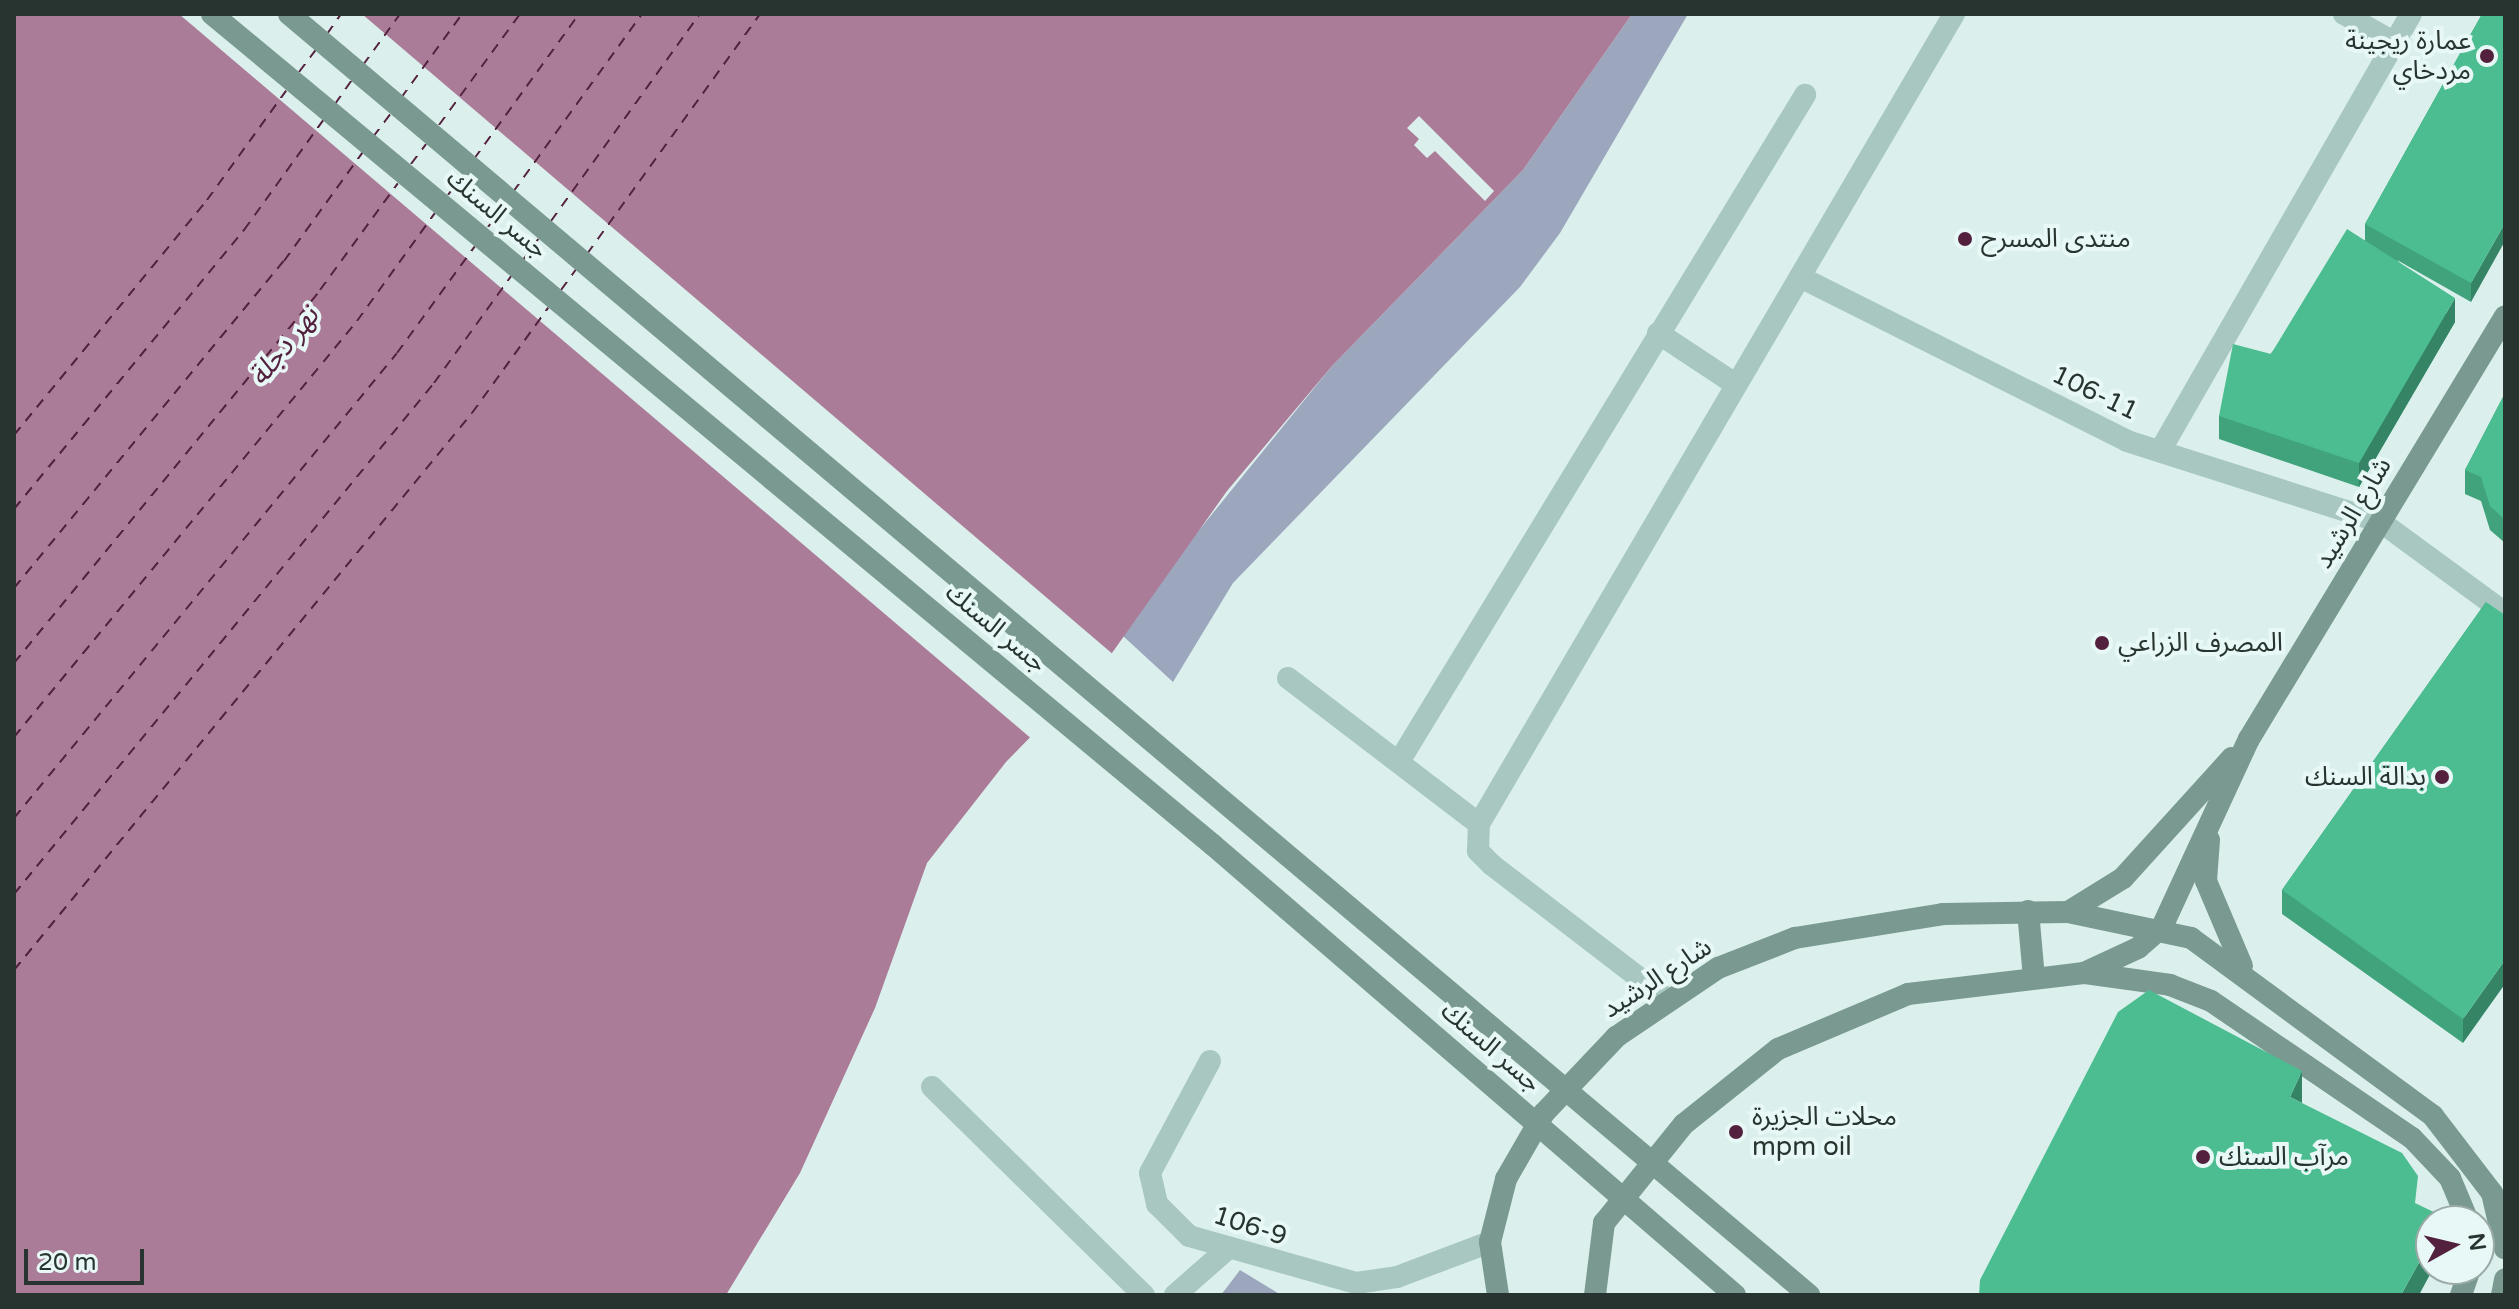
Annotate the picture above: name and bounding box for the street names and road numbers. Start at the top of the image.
street label: جسر السنك [440,163,554,265]
street label: 106-11 [2047,359,2143,427]
street label: شارع الرشيد [2308,452,2398,574]
street label: جسر السنك [939,577,1053,679]
street label: شارع الرشيد [1597,931,1717,1025]
street label: جسر السنك [1435,995,1547,1099]
street label: 106-9 [1209,1199,1291,1253]

